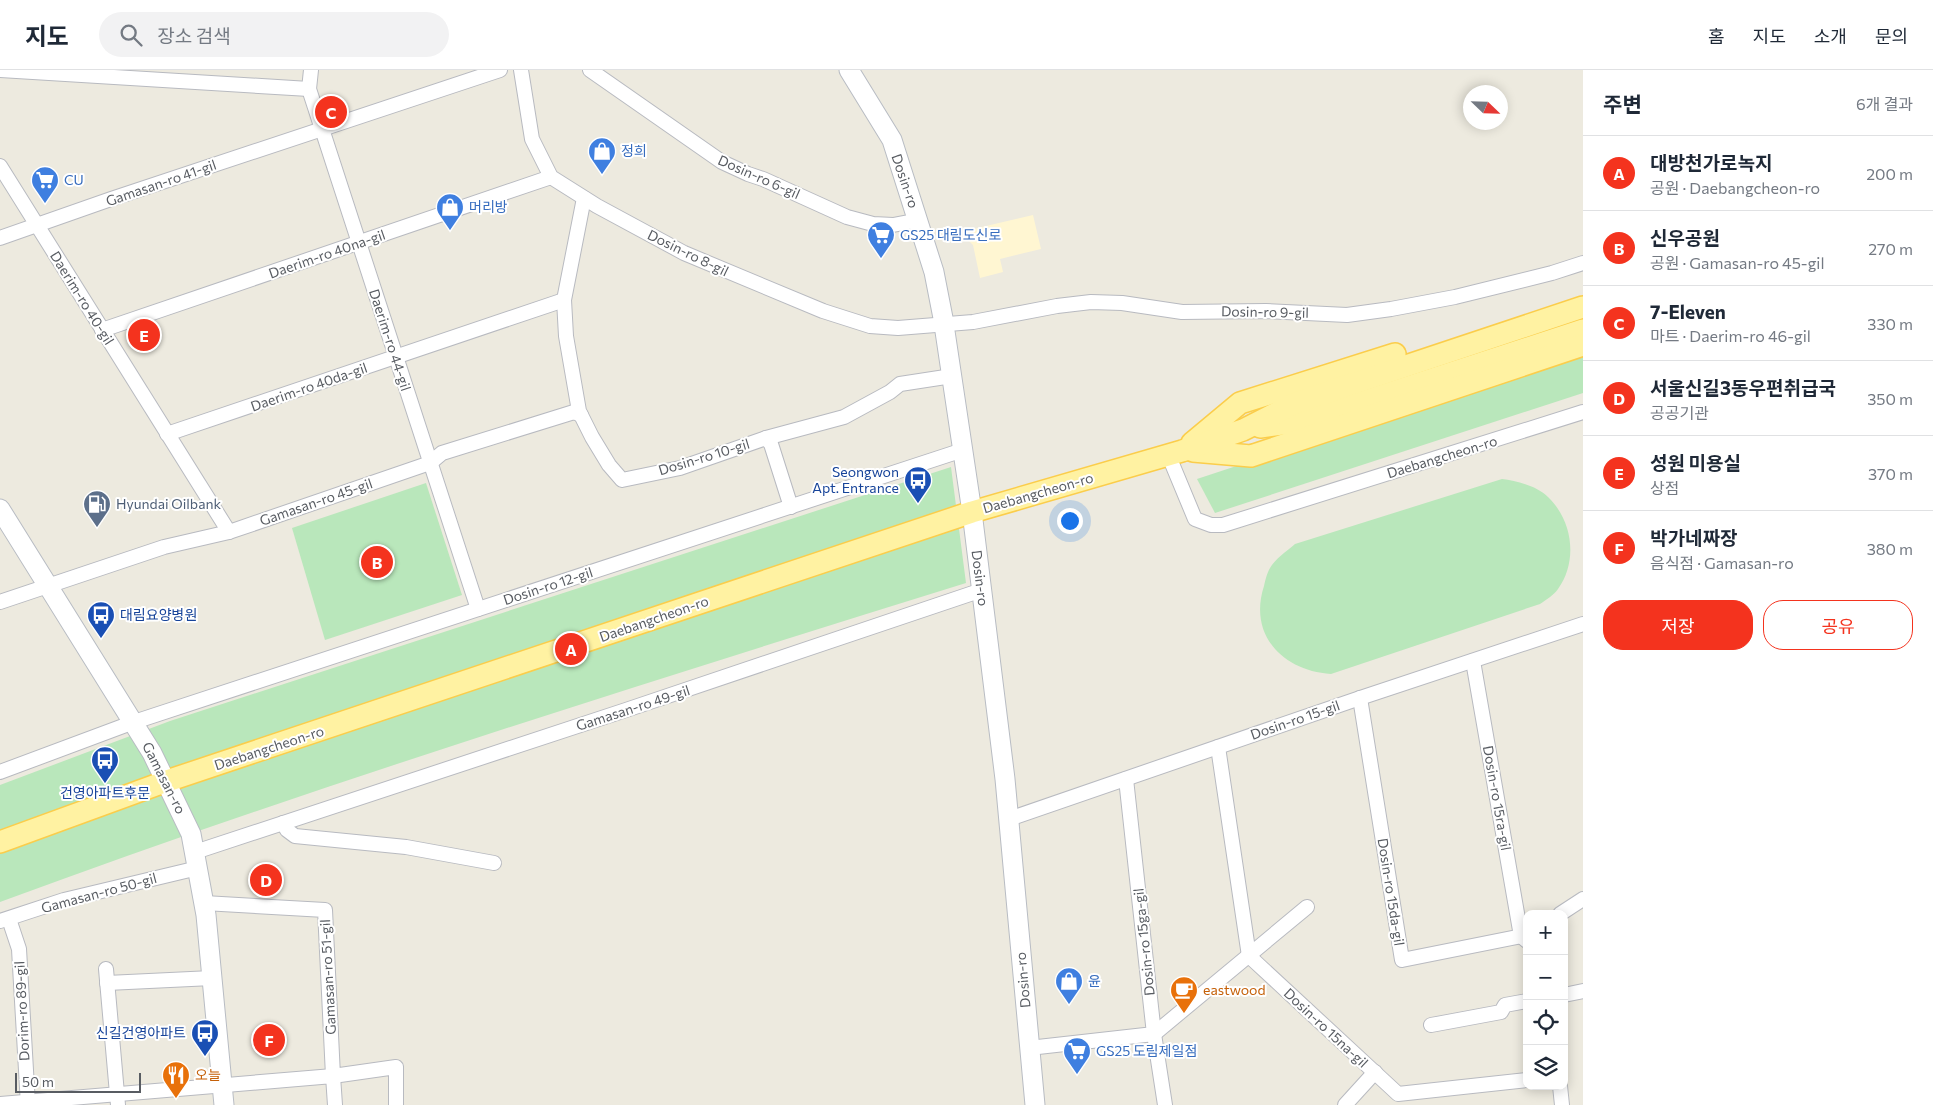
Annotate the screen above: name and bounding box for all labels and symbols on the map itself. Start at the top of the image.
north arrow [1463,85,1508,130]
pin: C [315,93,347,131]
shop icon: 정희 [587,136,617,175]
place label: 정희 [621,142,647,159]
street label: Dosin-ro 6-gil [716,151,803,202]
street label: Dosin-ro [888,152,923,210]
street label: Gamasan-ro 41-gil [103,156,218,209]
supermarket icon: CU [30,165,60,204]
place label: CU [64,171,84,188]
shop icon: 머리방 [435,192,465,231]
place label: 머리방 [469,198,508,215]
supermarket icon: GS25 대림도신로 [866,220,896,259]
street label: Daerim-ro 40na-gil [266,226,387,281]
street label: Dosin-ro 8-gil [645,226,731,279]
place label: GS25 대림도신로 [900,226,1001,243]
street label: Daerim-ro 40-gil [47,248,118,348]
street label: Daerim-ro 44-gil [366,287,415,393]
street label: Dosin-ro 9-gil [1221,302,1309,321]
pin: E [128,316,160,354]
street label: Daerim-ro 40da-gil [248,359,369,414]
street label: Daebangcheon-ro [1385,432,1499,481]
street label: Dosin-ro 10-gil [656,435,752,478]
place label: Seongwon Apt. Entrance [812,463,899,496]
bus stop icon: Seongwon Apt. Entrance [903,465,933,504]
street label: Daebangcheon-ro [981,469,1095,516]
street label: Gamasan-ro 45-gil [257,474,375,529]
fuel station icon: Hyundai Oilbank [82,489,112,528]
place label: Hyundai Oilbank [116,495,221,512]
your location [1057,508,1083,534]
pin: B [361,543,393,581]
street label: Dosin-ro [969,549,992,607]
street label: Dosin-ro 12-gil [501,563,595,608]
street label: Daebangcheon-ro [597,592,711,645]
bus stop icon: 대림요양병원 [86,600,116,639]
place label: 대림요양병원 [120,606,197,623]
pin: A [555,630,587,668]
street label: Gamasan-ro 49-gil [574,681,692,734]
street label: Dosin-ro 15-gil [1248,696,1342,743]
street label: Daebangcheon-ro [212,722,326,773]
street label: Gamasan-ro [139,739,190,817]
street label: Dosin-ro 15ra-gil [1480,744,1515,852]
bus stop icon: 건영아파트후문 [90,745,120,784]
place label: 건영아파트후문 [60,784,150,801]
street label: Dosin-ro 15da-gil [1375,837,1408,947]
pin: D [250,861,282,899]
street label: Gamasan-ro 50-gil [39,869,159,916]
street label: Dosin-ro 15ga-gil [1129,887,1158,997]
street label: Gamasan-ro 51-gil [316,919,339,1035]
street label: Dosin-ro [1012,951,1033,1009]
street label: Dorim-ro 89-gil [10,961,33,1061]
shop icon: 윤 [1054,966,1084,1005]
place label: 윤 [1088,972,1101,989]
cafe icon: eastwood [1169,975,1199,1014]
place label: eastwood [1203,981,1266,998]
street label: Dosin-ro 15na-gil [1281,984,1372,1071]
bus stop icon: 신길건영아파트 [190,1018,220,1057]
pin: F [253,1021,285,1059]
place label: 신길건영아파트 [96,1024,186,1041]
supermarket icon: GS25 도림제일점 [1062,1036,1092,1075]
place label: GS25 도림제일점 [1096,1042,1197,1059]
restaurant icon: 오늘 [161,1060,191,1099]
place label: 오늘 [195,1066,221,1083]
scale bar [15,1070,141,1093]

